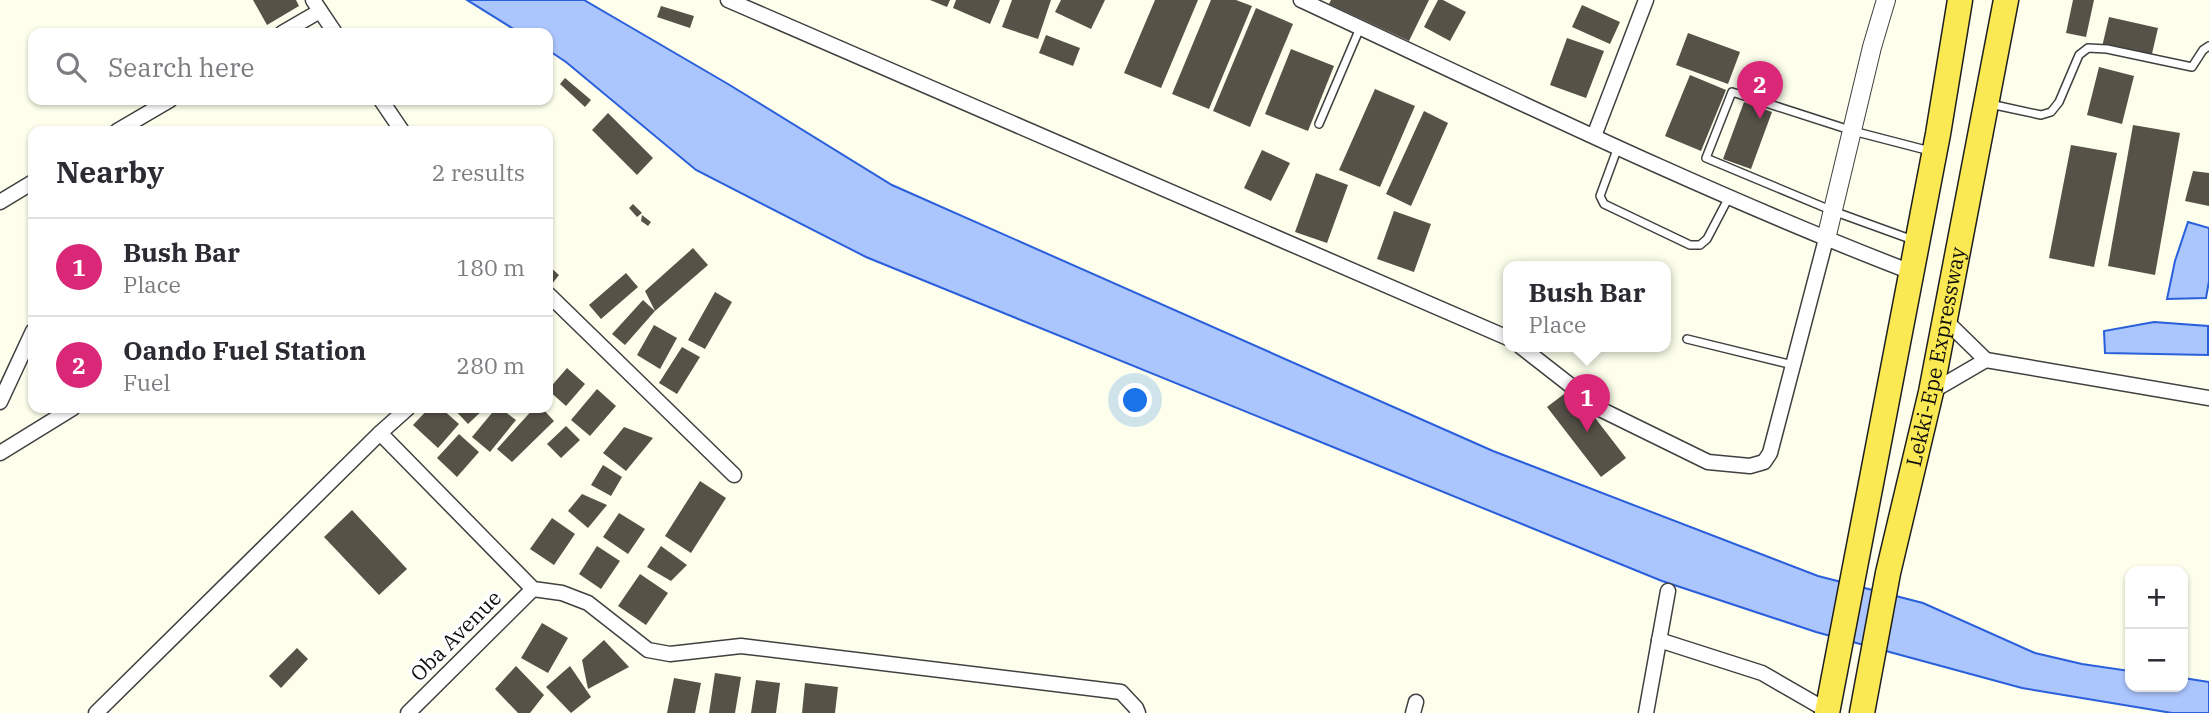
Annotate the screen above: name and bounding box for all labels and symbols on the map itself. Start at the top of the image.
pin: 2 [1737,61,1783,119]
street label: Lekki-Epe Expressway [1899,244,1972,469]
pin: 1 [1564,374,1610,432]
your location [1118,383,1152,417]
street label: Oba Avenue [404,584,507,687]

